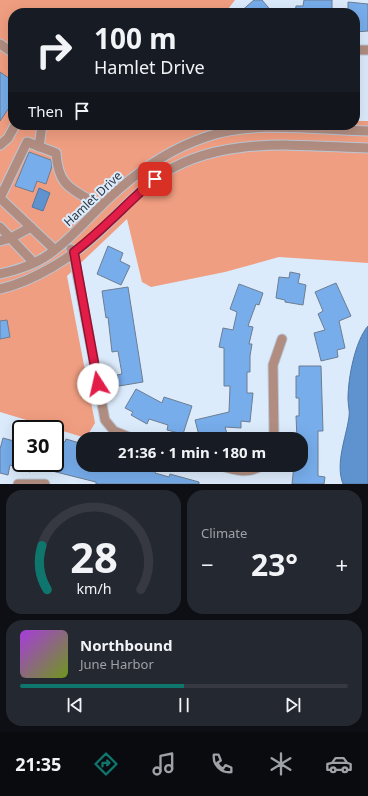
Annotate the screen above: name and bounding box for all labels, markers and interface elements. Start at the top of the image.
text: 100 m [94,19,177,57]
icon: right [28,24,80,76]
text: Hamlet Drive [94,55,205,79]
icon: arrive [71,100,93,122]
text: Then [28,101,63,121]
pin [138,162,172,196]
street label: Hamlet Drive [60,167,126,230]
icon: arrive [144,168,166,190]
position arrow [77,363,119,405]
speed limit sign: 30 [12,420,64,472]
text: 21:36 · 1 min · 180 m [118,442,266,462]
text: Climate [201,524,247,542]
text: 28 [70,529,117,585]
text: 23° [251,544,298,585]
text: − [201,549,214,579]
text: + [335,549,348,579]
text: km/h [76,579,111,598]
text: Northbound [80,635,172,655]
text: June Harbor [80,655,154,673]
icon: previous [64,694,86,716]
icon: pause [173,694,195,716]
icon: next [282,694,304,716]
icon: directions [92,750,120,778]
icon: music [150,750,178,778]
icon: phone [208,750,236,778]
icon: climate [267,750,295,778]
icon: car [325,750,353,778]
text: 21:35 [15,752,61,776]

